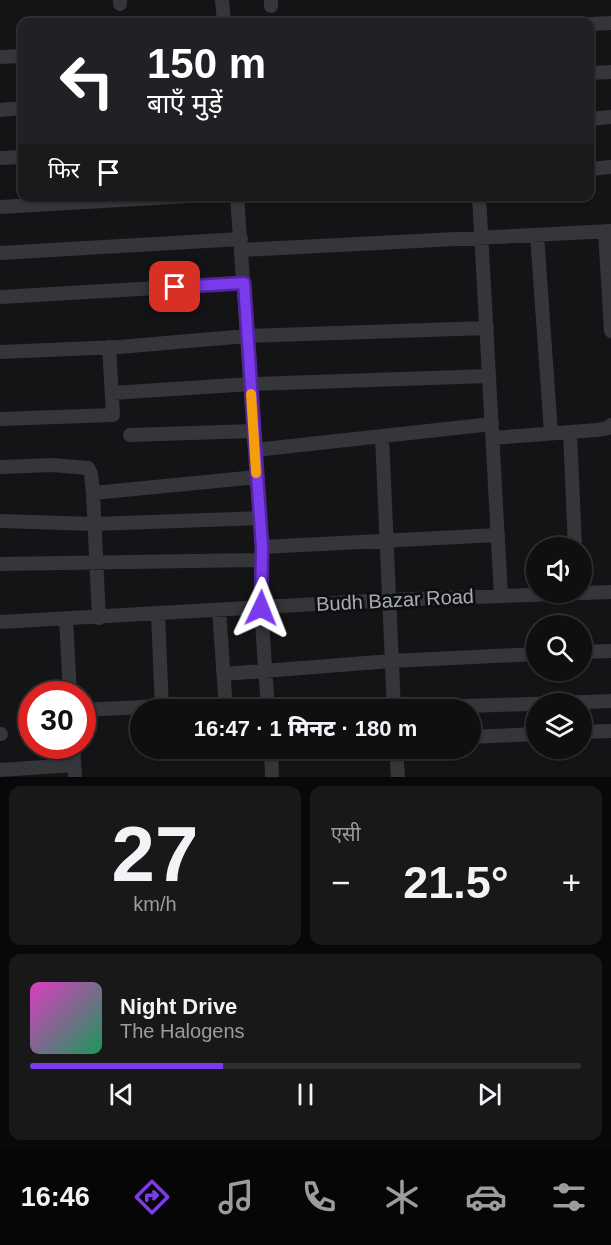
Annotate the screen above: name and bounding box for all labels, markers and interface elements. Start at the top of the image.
text: 150 m [147,40,266,87]
icon: left [48,42,126,120]
text: बाएँ मुड़ें [147,89,222,119]
icon: arrive [92,156,125,189]
text: फिर [48,158,80,183]
pin [149,261,200,312]
icon: arrive [158,270,191,303]
map controls [526,537,592,759]
button: sound [526,537,592,603]
position arrow [229,576,293,640]
street label: Budh Bazar Road [316,585,474,615]
button: search [526,615,592,681]
speed limit sign: 30 [18,681,96,759]
button: layers [526,693,592,759]
text: 16:47 · 1 मिनट · 180 m [194,716,417,741]
text: 27 [112,810,198,898]
text: एसी [331,823,361,845]
text: 21.5° [403,857,509,908]
text: − [331,864,350,901]
text: + [562,864,581,901]
text: km/h [133,893,177,915]
text: Night Drive [120,994,237,1019]
text: The Halogens [120,1020,245,1042]
icon: previous [105,1078,138,1111]
icon: pause [289,1078,322,1111]
icon: next [473,1078,506,1111]
icon: directions [131,1176,173,1218]
icon: music [215,1176,257,1218]
icon: phone [298,1176,340,1218]
icon: climate [381,1176,423,1218]
icon: car [465,1176,507,1218]
icon: filters [548,1176,590,1218]
text: 16:46 [21,1182,90,1212]

